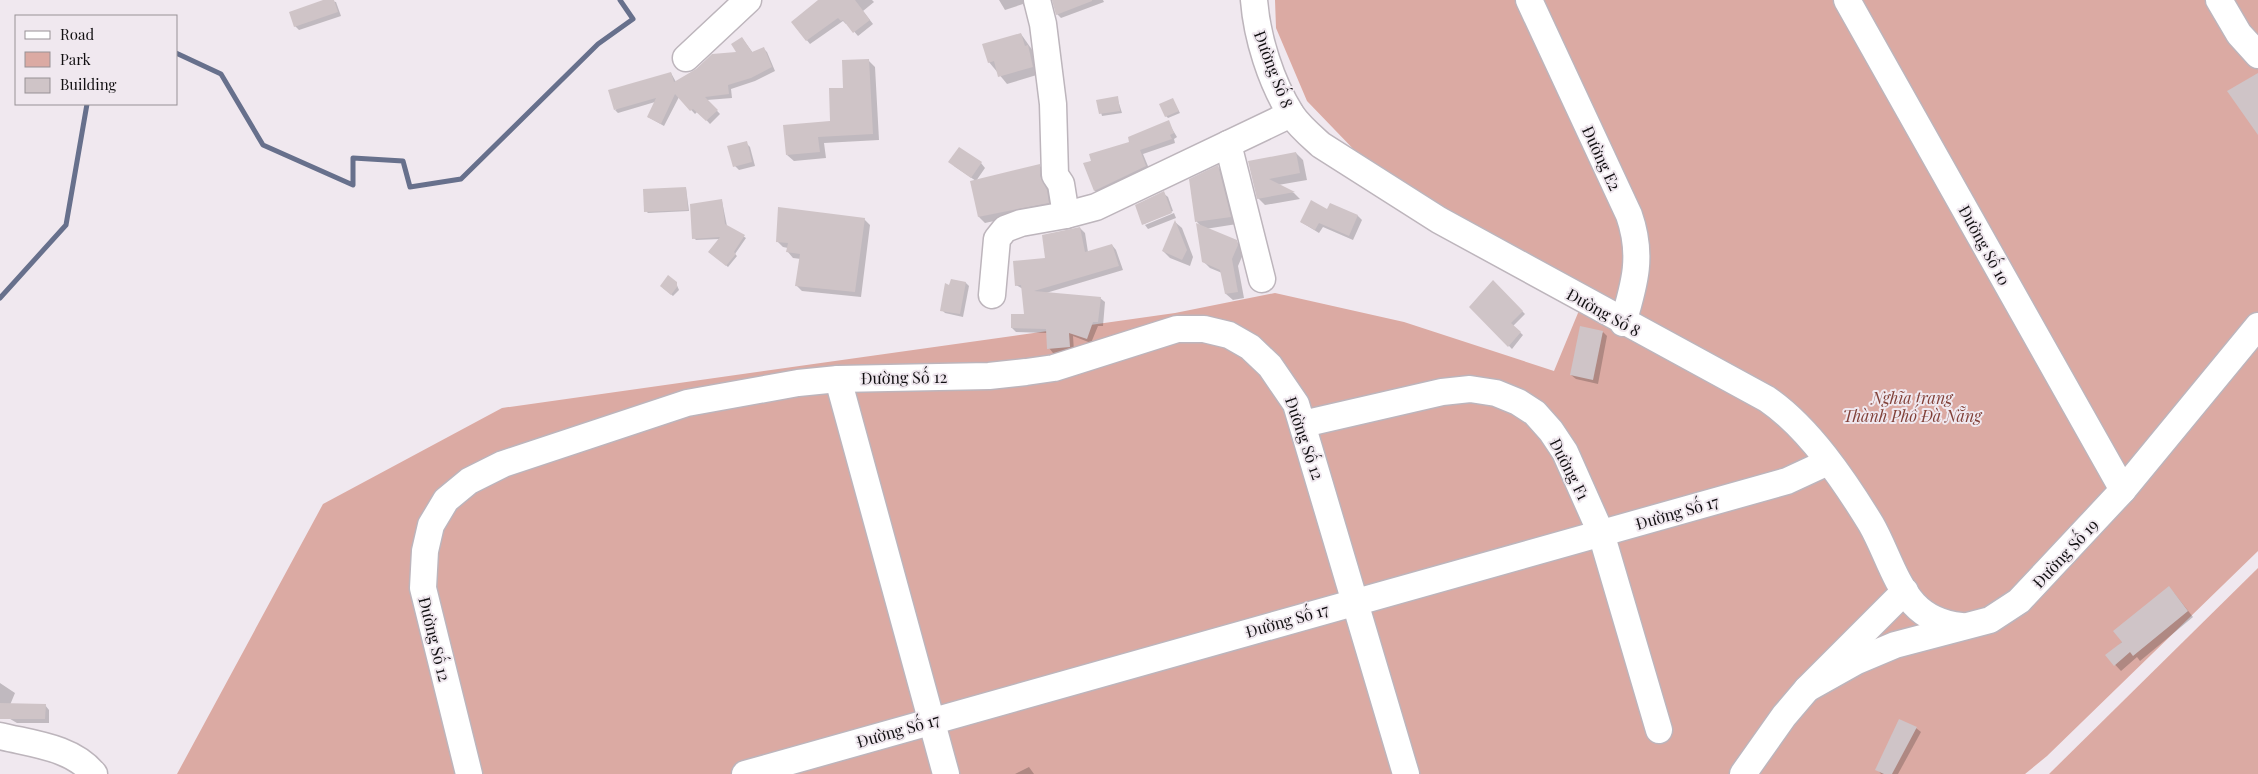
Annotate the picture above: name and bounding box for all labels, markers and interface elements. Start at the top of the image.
legend [15,15,178,105]
text: Road [60,24,94,44]
street label: Đường Số 8 [1250,27,1300,111]
text: Park [60,49,92,69]
text: Building [60,74,117,94]
street label: Đường E2 [1578,122,1626,194]
street label: Đường Số 10 [1954,200,2017,289]
street label: Đường Số 8 [1563,281,1646,341]
street label: Đường Số 12 [861,364,947,388]
park label: Nghĩa trang Thành Phố Đà Nẵng [1843,387,1983,426]
street label: Đường Số 12 [1281,393,1331,482]
street label: Đường F1 [1546,435,1594,503]
street label: Đường Số 17 [1633,488,1721,534]
street label: Đường Số 19 [2026,513,2102,592]
street label: Đường Số 12 [414,594,458,683]
street label: Đường Số 17 [1243,596,1331,642]
street label: Đường Số 17 [854,706,942,752]

